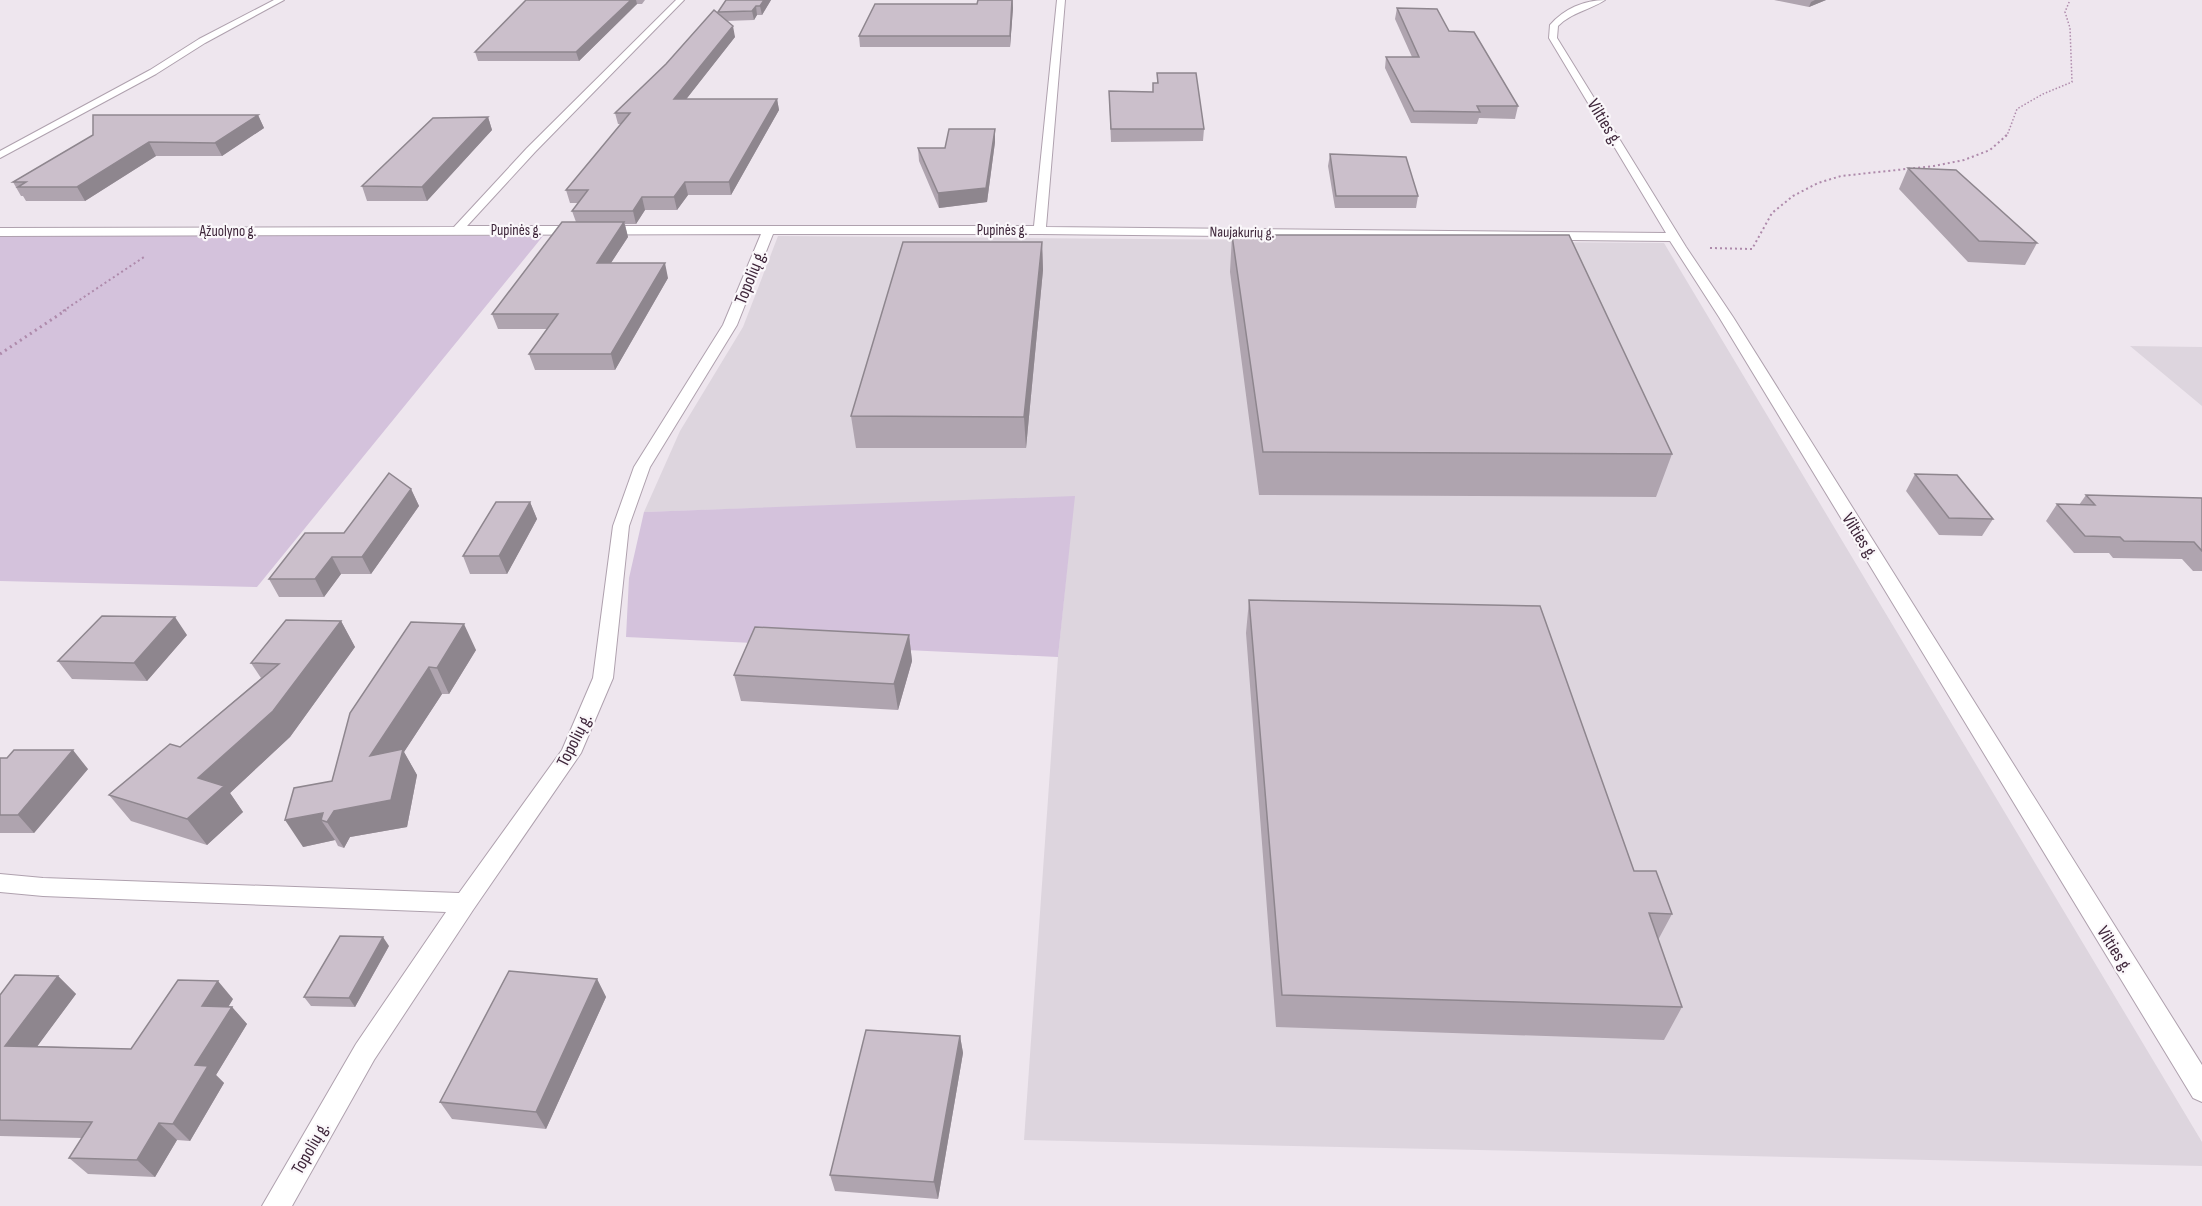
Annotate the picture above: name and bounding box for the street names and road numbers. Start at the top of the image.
street label: Vilties g. [1582,95,1627,149]
street label: Pupinės g. [491,221,541,240]
street label: Pupinės g. [977,221,1027,240]
street label: Ąžuolyno g. [199,222,257,241]
street label: Naujakurių g. [1209,222,1275,243]
street label: Topolių g. [730,247,771,307]
street label: Vilties g. [1837,509,1882,563]
street label: Topolių g. [552,710,597,770]
street label: Vilties g. [2092,922,2137,976]
street label: Topolių g. [287,1119,334,1178]

